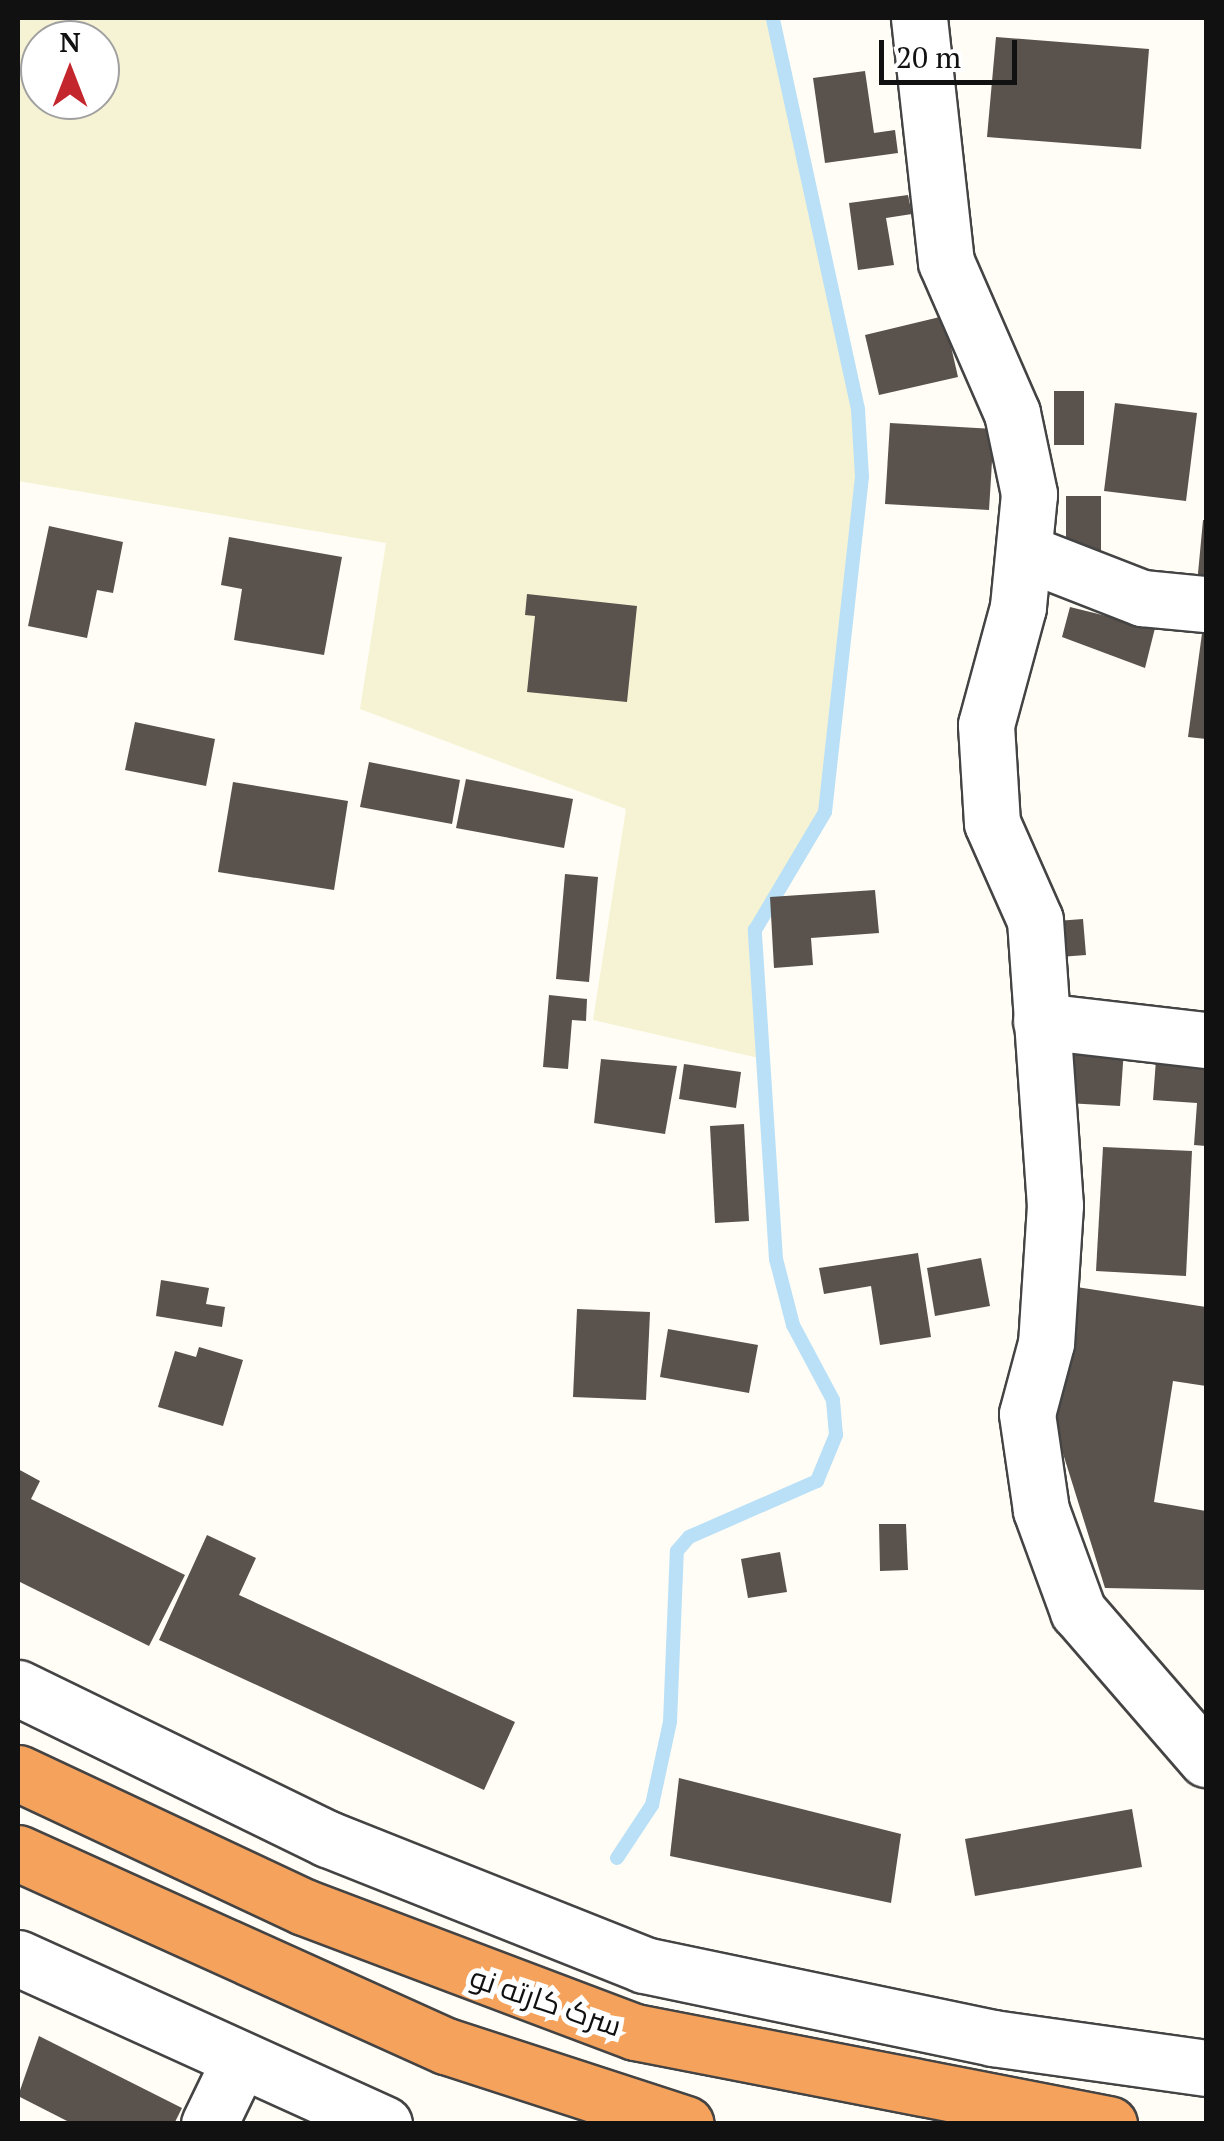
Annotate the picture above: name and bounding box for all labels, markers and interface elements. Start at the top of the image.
north arrow [20,20,120,120]
scale bar [884,20,1022,82]
text: N [59,23,81,60]
text: 20 m [896,37,961,77]
street label: سرک کارته نو [466,1958,626,2044]

